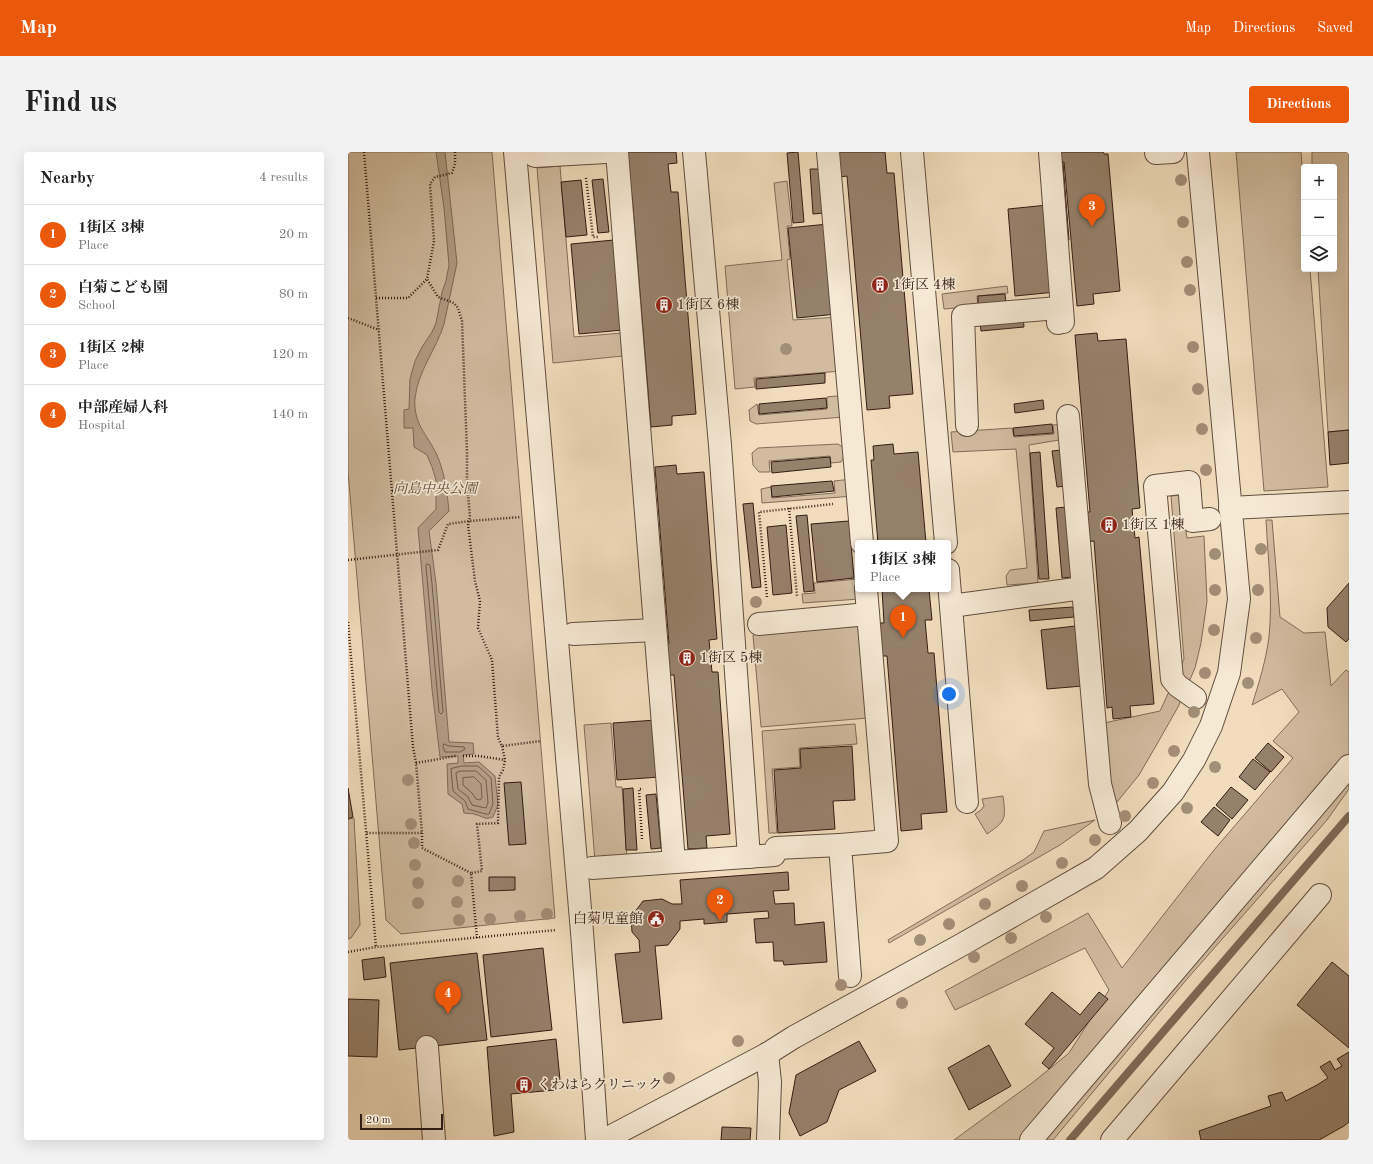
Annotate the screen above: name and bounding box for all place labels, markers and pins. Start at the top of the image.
pin: 3 [1079,194,1105,227]
building icon: 1街区 4棟 [870,275,890,295]
place label: 1街区 4棟 [893,277,955,292]
building icon: 1街区 6棟 [654,295,674,315]
place label: 1街区 6棟 [677,297,739,312]
building icon: 1街区 1棟 [1099,515,1119,535]
place label: 1街区 1棟 [1122,517,1184,532]
pin: 1 [890,605,916,638]
building icon: 1街区 5棟 [677,648,697,668]
place label: 1街区 5棟 [700,650,762,665]
pin: 2 [707,888,733,921]
public building icon: 白菊児童館 [646,909,666,929]
place label: 白菊児童館 [573,911,643,926]
pin: 4 [435,981,461,1014]
building icon: くわはらクリニック [514,1075,534,1095]
place label: くわはらクリニック [537,1077,662,1092]

